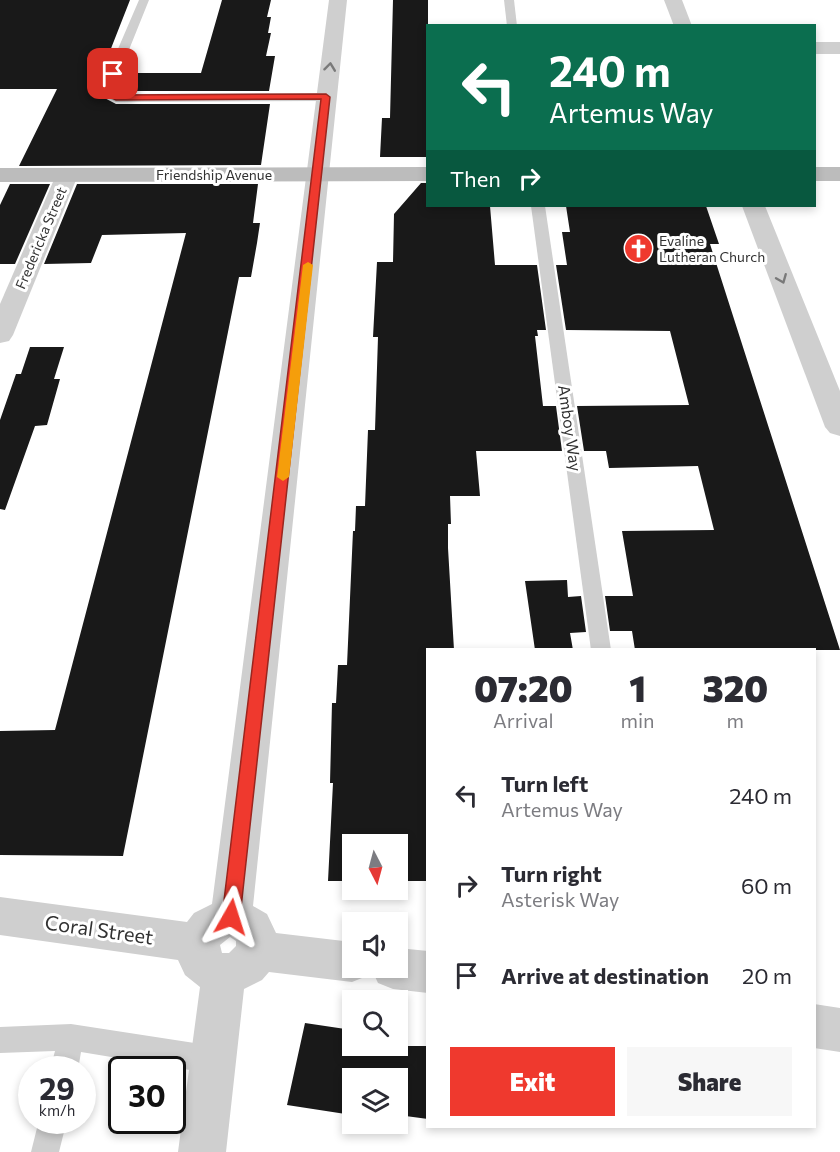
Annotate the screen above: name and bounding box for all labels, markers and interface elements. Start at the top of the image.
text: 240 m [549,44,671,96]
pin [87,48,138,99]
icon: left [450,48,528,126]
icon: arrive [96,57,129,90]
one-way arrow [323,62,335,71]
text: Artemus Way [549,96,714,129]
icon: right [513,162,546,195]
text: Then [450,165,501,192]
street label: Friendship Avenue [156,166,272,183]
street label: Fredericka Street [11,184,70,291]
place label: Evaline Lutheran Church [659,232,765,265]
church icon: Evaline Lutheran Church [622,233,654,265]
one-way arrow [775,273,787,284]
street label: Amboy Way [555,384,586,472]
text: 07:20 [474,665,573,709]
text: 1 [629,665,646,709]
text: 320 [702,665,768,709]
text: Arrival [493,708,554,732]
text: min [621,708,655,732]
text: m [727,708,744,732]
text: Turn left [501,770,588,797]
icon: left [450,779,483,812]
text: 240 m [729,782,792,809]
text: Artemus Way [501,797,623,821]
north arrow [342,834,408,900]
map controls [342,834,408,1134]
text: Turn right [501,860,602,887]
icon: right [450,869,483,902]
text: 60 m [741,872,792,899]
position arrow [199,885,263,949]
text: Asterisk Way [501,887,619,911]
street label: Coral Street [43,910,155,949]
button: sound [342,912,408,978]
icon: arrive [450,959,483,992]
text: Arrive at destination [501,962,709,989]
text: 20 m [742,962,792,989]
button: search [342,990,408,1056]
button: Exit [450,1047,615,1116]
button: Share [627,1047,792,1116]
speed limit sign: 30 [108,1056,186,1134]
button: layers [342,1068,408,1134]
text: 29 [39,1069,75,1106]
text: km/h [39,1101,75,1119]

